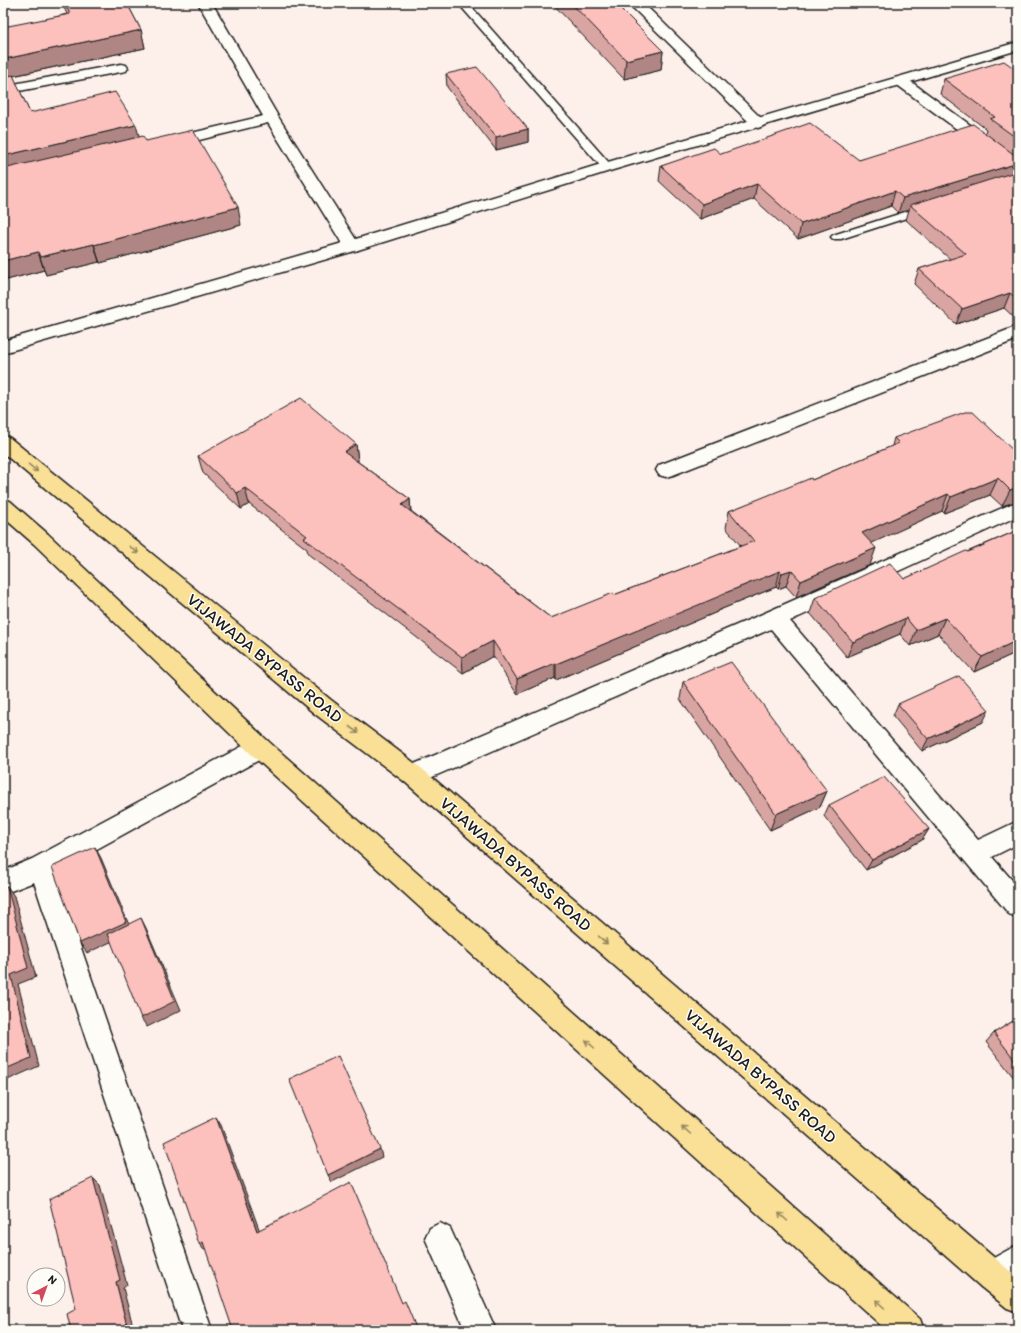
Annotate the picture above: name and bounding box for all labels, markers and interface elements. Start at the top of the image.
one-way arrow [28,463,39,472]
one-way arrow [128,546,139,555]
street label: VIJAWADA BYPASS ROAD [183,589,347,727]
one-way arrow [348,725,359,734]
street label: VIJAWADA BYPASS ROAD [436,793,596,935]
one-way arrow [598,935,608,944]
street label: VIJAWADA BYPASS ROAD [681,1005,841,1147]
one-way arrow [584,1039,595,1048]
one-way arrow [681,1126,692,1135]
one-way arrow [778,1212,788,1222]
north arrow [26,1267,66,1307]
text: N [45,1272,59,1287]
one-way arrow [875,1299,885,1309]

